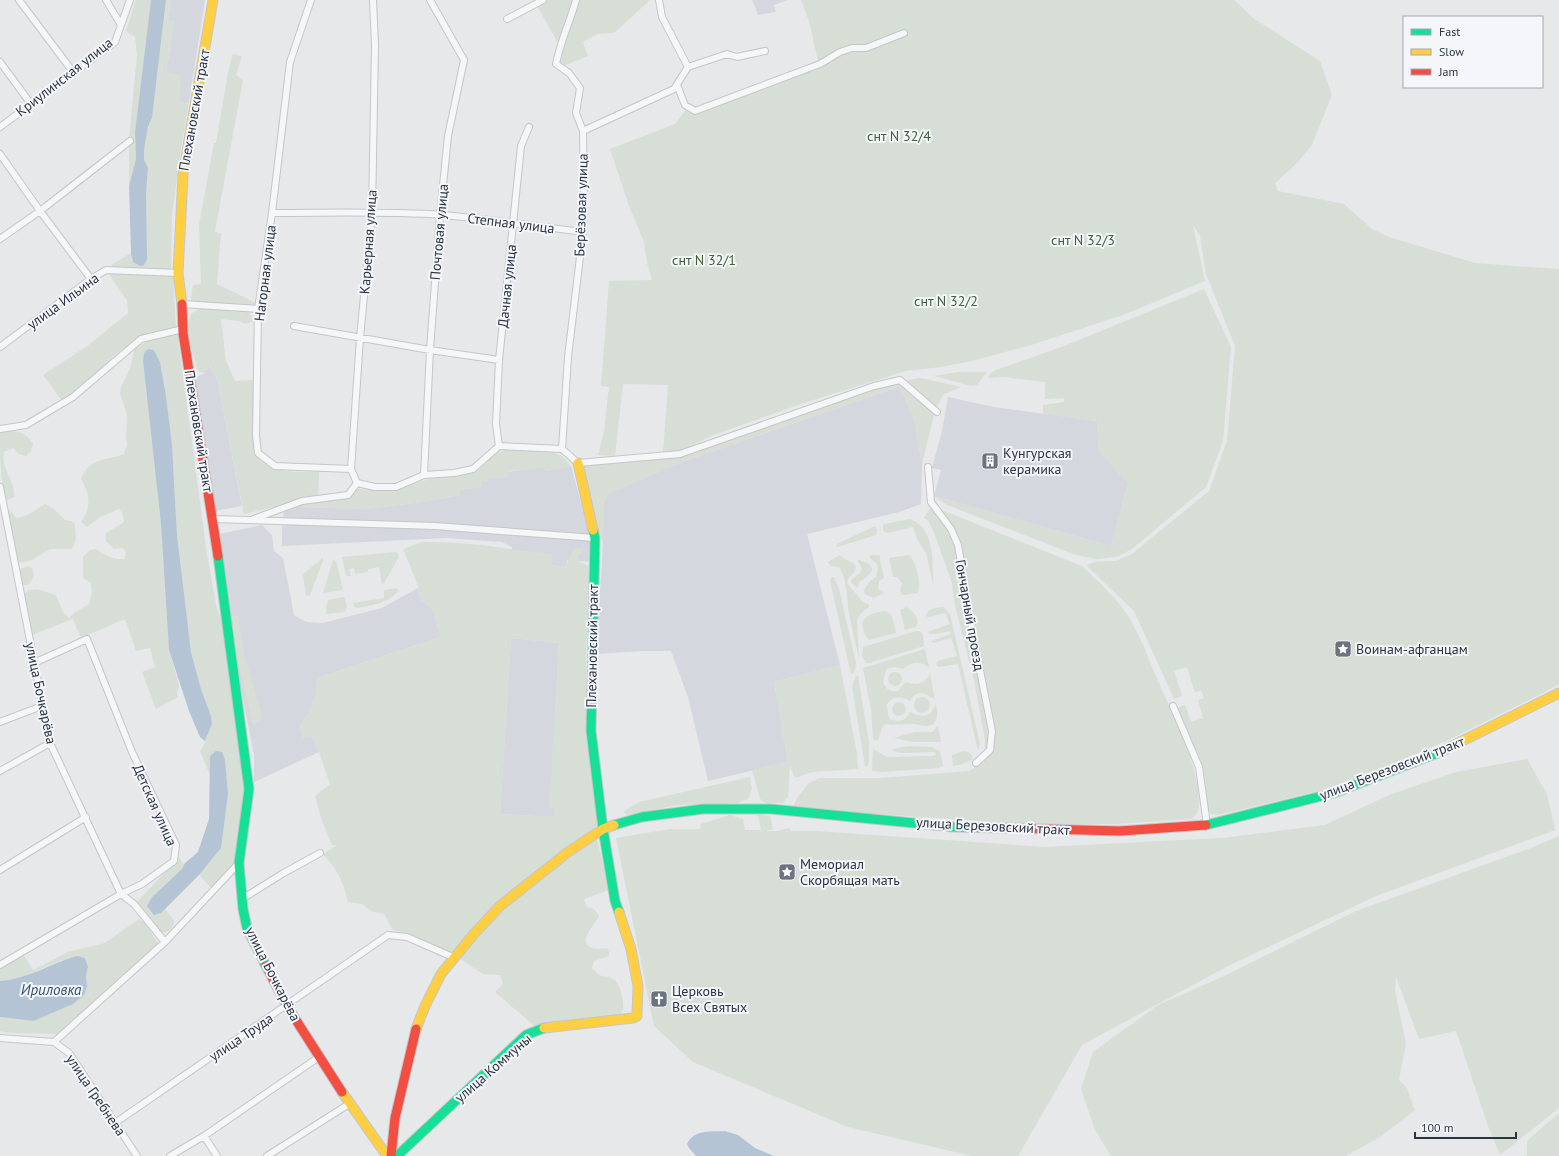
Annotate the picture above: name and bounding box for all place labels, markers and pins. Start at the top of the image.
place label: Кунгурская керамика [1003,444,1072,478]
building icon: Кунгурская керамика [980,451,1000,471]
place icon: Воинам-афганцам [1333,639,1353,659]
place label: Воинам-афганцам [1356,640,1468,658]
place label: Мемориал Скорбящая мать [800,855,900,889]
place icon: Мемориал Скорбящая мать [777,862,797,882]
place label: Церковь Всех Святых [672,982,747,1016]
church icon: Церковь Всех Святых [649,989,669,1009]

